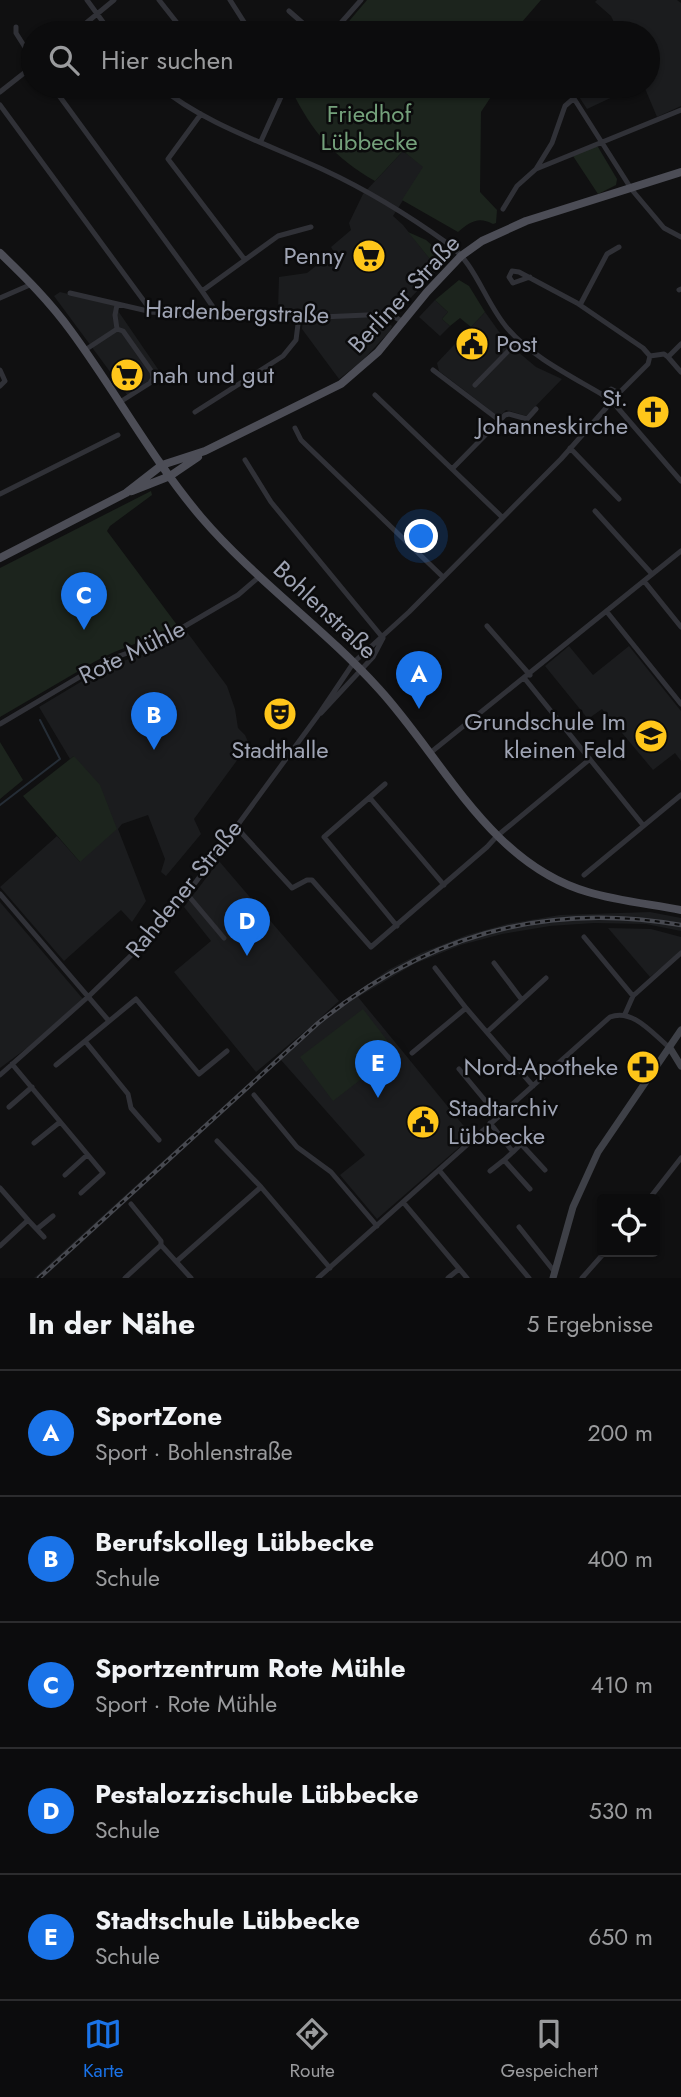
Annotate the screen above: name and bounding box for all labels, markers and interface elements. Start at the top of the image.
search box [21,21,660,98]
icon: search [45,41,83,79]
text: Hier suchen [101,41,234,79]
park label: Friedhof Lübbecke [320,96,418,159]
street label: Berliner Straße [339,227,468,361]
supermarket icon: Penny [350,237,388,275]
place label: Penny [284,238,344,273]
street label: Hardenbergstraße [144,291,330,332]
public building icon: Post [453,325,491,363]
place label: Post [496,326,537,361]
supermarket icon: nah und gut [108,356,146,394]
place label: nah und gut [152,357,274,392]
place label: St. Johanneskirche [474,380,628,443]
church icon: St. Johanneskirche [634,393,672,431]
your location [404,519,438,553]
street label: Bohlenstraße [266,552,385,667]
pin: C [61,572,107,630]
street label: Rote Mühle [73,611,191,692]
pin: A [396,651,442,709]
pin: B [131,692,177,750]
theatre icon: Stadthalle [261,695,299,733]
place label: Grundschule Im kleinen Feld [464,704,626,767]
school or university icon: Grundschule Im kleinen Feld [632,717,670,755]
place label: Stadthalle [231,732,329,767]
street label: Rahdener Straße [117,812,250,965]
pin: D [224,898,270,956]
pin: E [355,1040,401,1098]
pharmacy icon: Nord-Apotheke [624,1048,662,1086]
place label: Nord-Apotheke [463,1049,618,1084]
place label: Stadtarchiv Lübbecke [448,1090,559,1153]
public building icon: Stadtarchiv Lübbecke [404,1103,442,1141]
map controls [597,1194,660,1257]
button: locate [597,1194,660,1257]
text: In der Nähe [28,1302,195,1345]
text: 5 Ergebnisse [526,1307,653,1341]
text: SportZone [95,1397,222,1435]
text: A [43,1416,59,1450]
text: 200 m [587,1416,653,1450]
text: Sport · Bohlenstraße [95,1435,293,1469]
text: Berufskolleg Lübbecke [95,1523,374,1561]
text: B [43,1542,59,1576]
text: 400 m [587,1542,653,1576]
text: Schule [95,1561,160,1595]
text: Sportzentrum Rote Mühle [95,1649,406,1687]
text: C [43,1668,59,1702]
text: 410 m [591,1668,653,1702]
text: Sport · Rote Mühle [95,1687,277,1721]
text: Pestalozzischule Lübbecke [95,1775,419,1813]
text: D [43,1794,59,1828]
text: 530 m [589,1794,653,1828]
text: Schule [95,1813,160,1847]
text: Stadtschule Lübbecke [95,1901,360,1939]
text: E [44,1920,58,1954]
text: 650 m [588,1920,653,1954]
text: Schule [95,1939,160,1973]
tab: Karte [83,2015,124,2084]
tab: Route [289,2015,335,2084]
tab: Gespeichert [500,2015,598,2084]

